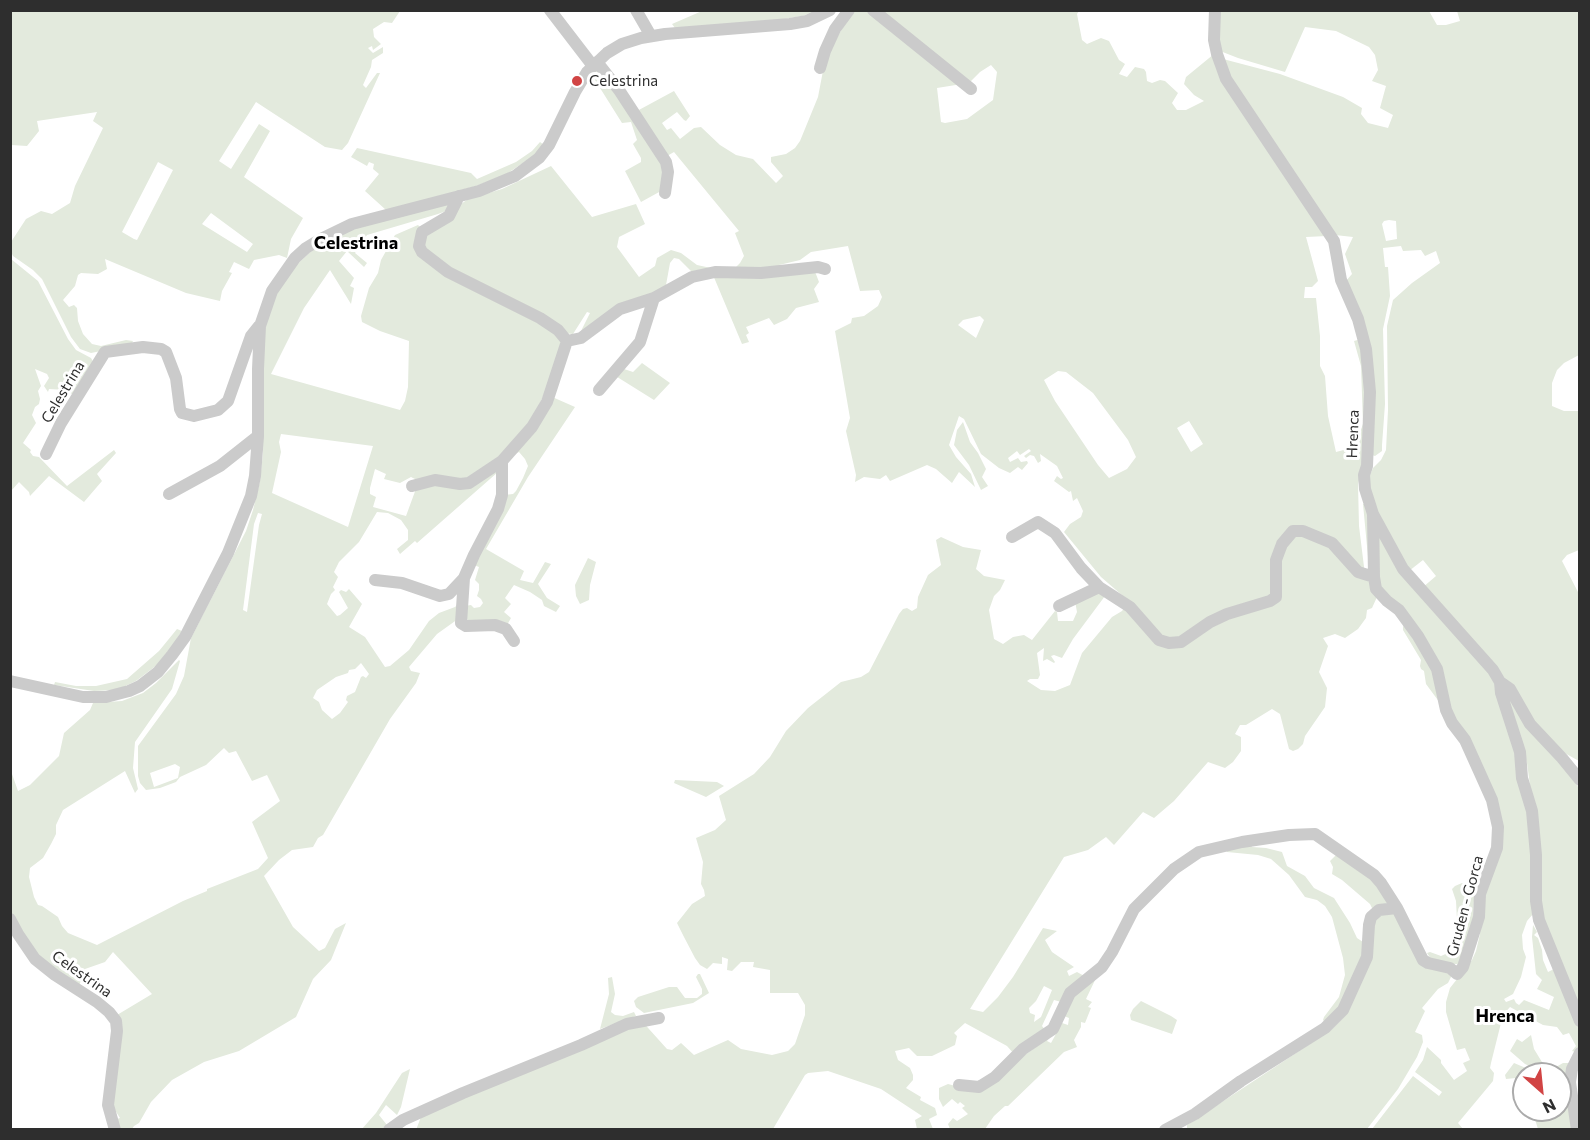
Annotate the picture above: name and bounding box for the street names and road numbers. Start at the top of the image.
street label: Celestrina [37,358,89,426]
street label: Hrenca [1343,409,1363,459]
street label: Gruden - Gorca [1443,854,1487,958]
street label: Celestrina [49,947,115,1001]

